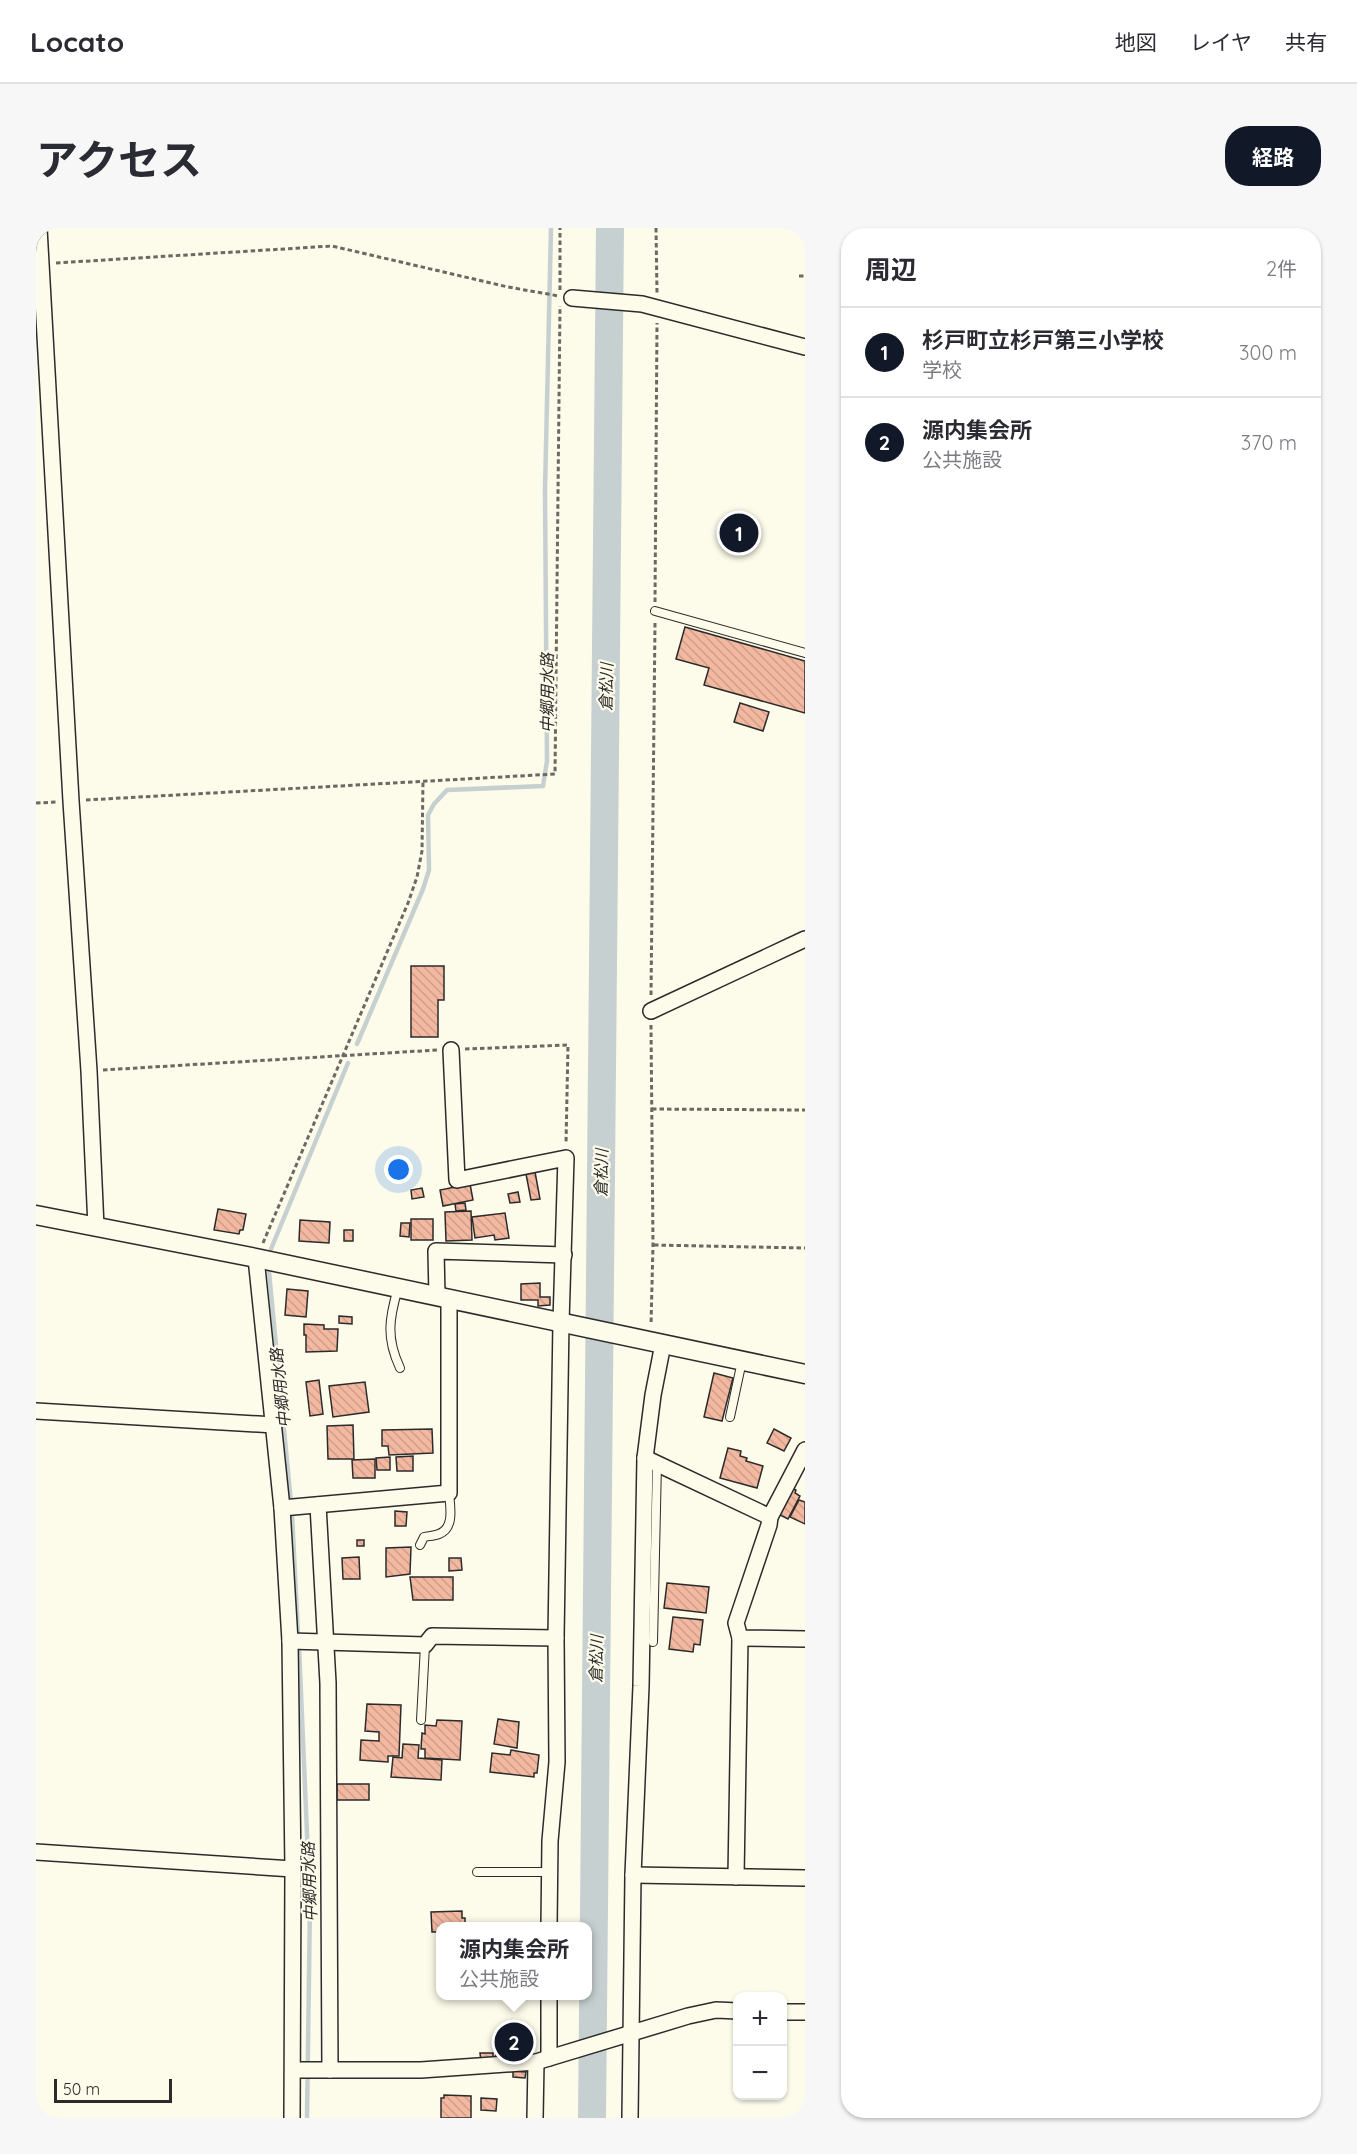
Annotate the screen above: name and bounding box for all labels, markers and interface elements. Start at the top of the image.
text: Locato [30,24,124,59]
text: 地図 [1115,29,1157,55]
text: レイヤ [1190,29,1252,55]
text: 共有 [1285,29,1327,55]
button: 経路 [1225,126,1321,186]
text: アクセス [36,133,202,186]
text: 周辺 [865,253,917,286]
text: 2件 [1266,256,1297,281]
text: 杉戸町立杉戸第三小学校 [922,326,1164,354]
text: 1 [881,340,888,365]
text: 300 m [1239,340,1297,365]
text: 学校 [922,357,962,382]
text: 源内集会所 [922,416,1032,444]
text: 2 [879,430,890,455]
text: 370 m [1241,430,1297,455]
text: 公共施設 [922,447,1002,472]
pin: 1 [720,510,758,556]
water label: 中郷用水路 [537,651,557,733]
water label: 倉松川 [596,661,616,711]
water label: 倉松川 [591,1147,611,1197]
your location [384,1155,413,1184]
water label: 中郷用水路 [266,1345,294,1429]
water label: 倉松川 [586,1633,606,1683]
water label: 中郷用水路 [298,1840,320,1922]
popup [436,1922,592,2000]
text: 源内集会所 [459,1935,569,1963]
text: 公共施設 [459,1966,539,1991]
map controls [733,1992,787,2100]
button: + [733,1992,787,2046]
pin: 2 [494,2020,534,2064]
button: − [733,2046,787,2100]
scale bar [54,2076,172,2104]
text: 50 m [63,2079,100,2099]

